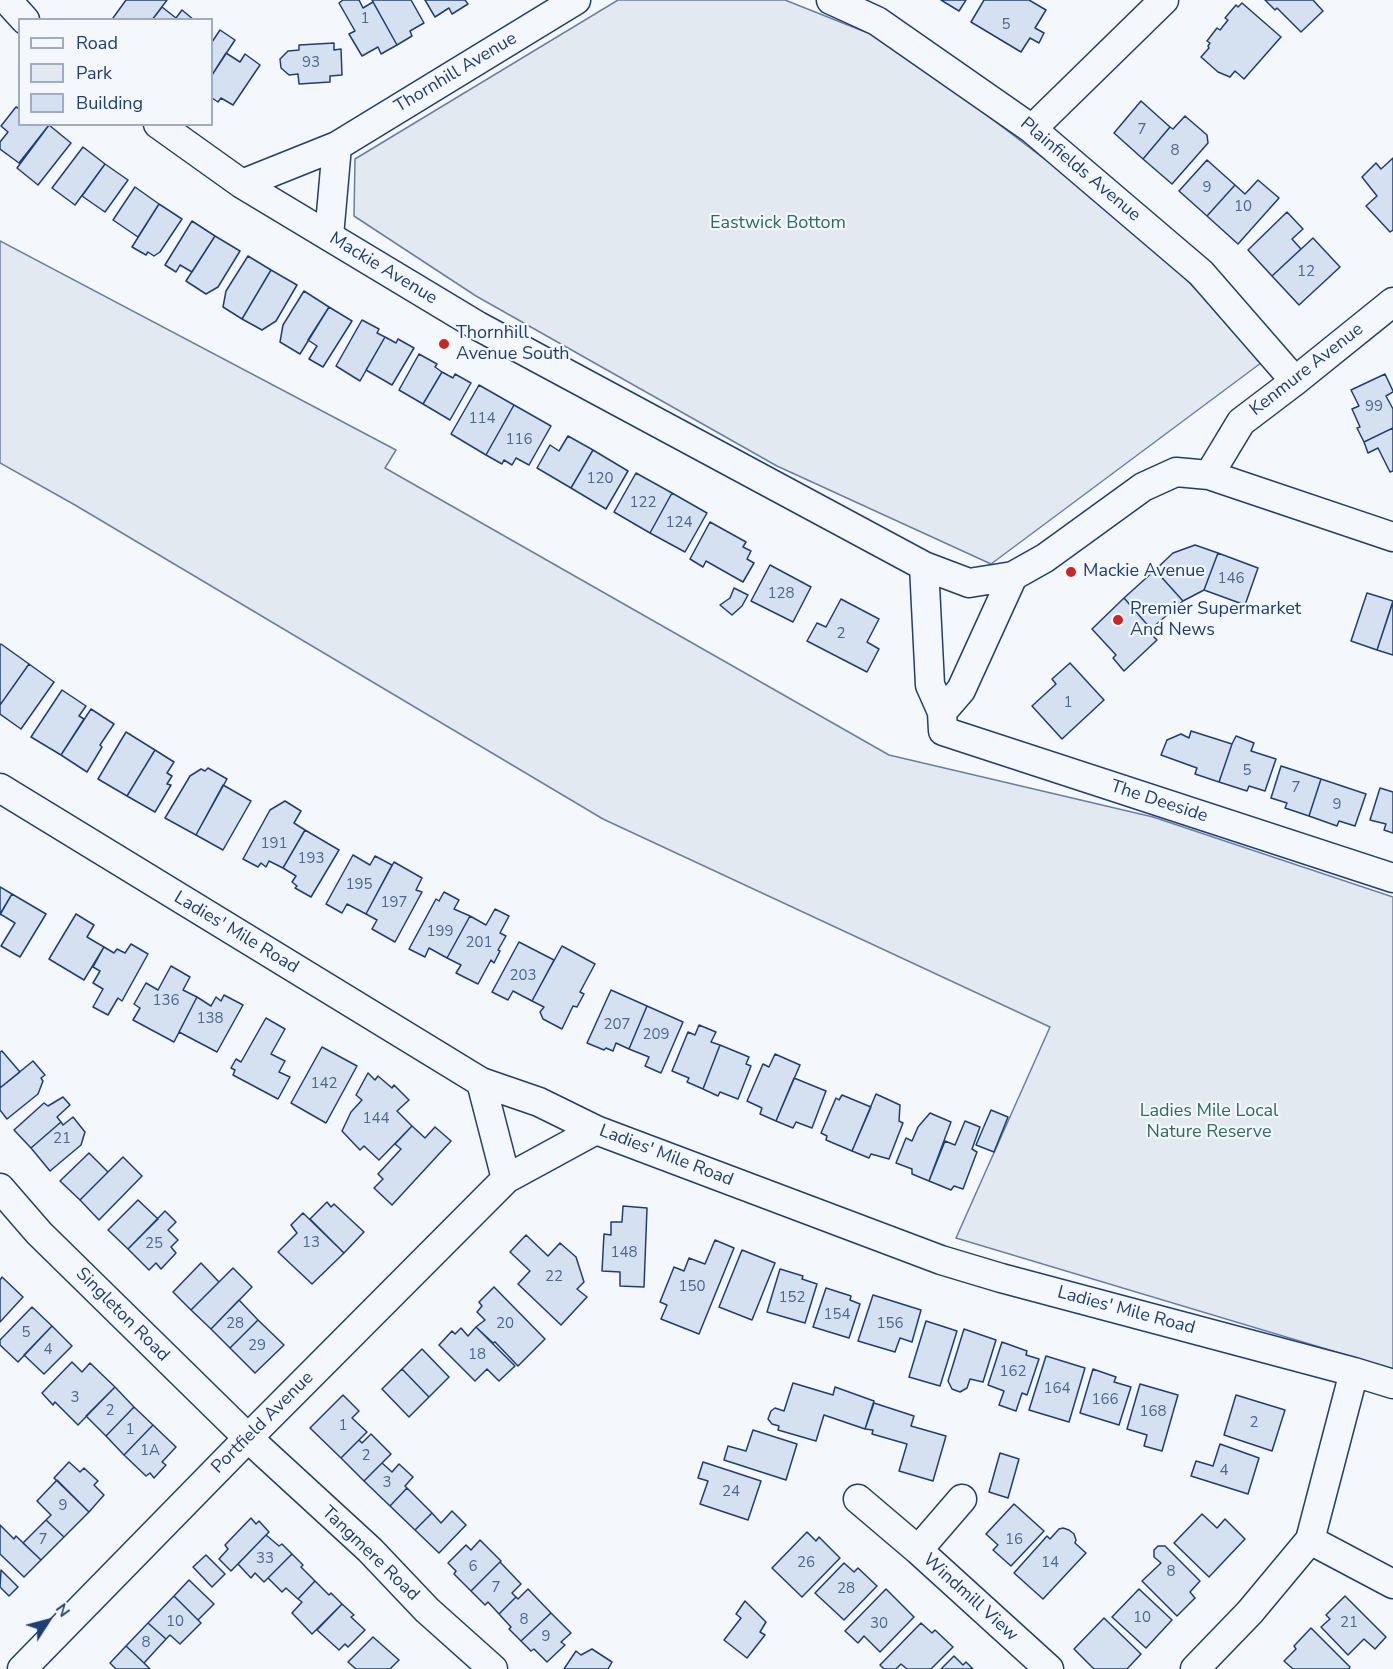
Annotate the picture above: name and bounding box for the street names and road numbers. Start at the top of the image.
street label: Thornhill Avenue [391,28,521,118]
street label: Plainfields Avenue [1015,113,1145,227]
street label: Mackie Avenue [325,228,441,310]
street label: Kenmure Avenue [1246,319,1368,421]
street label: The Deeside [1108,776,1210,828]
street label: Ladies' Mile Road [170,887,302,979]
street label: Ladies' Mile Road [596,1121,736,1191]
street label: Singleton Road [71,1264,173,1366]
street label: Ladies' Mile Road [1055,1282,1197,1340]
street label: Portfield Avenue [207,1367,319,1479]
street label: Tangmere Road [317,1502,423,1606]
street label: Windmill View [918,1550,1022,1646]

